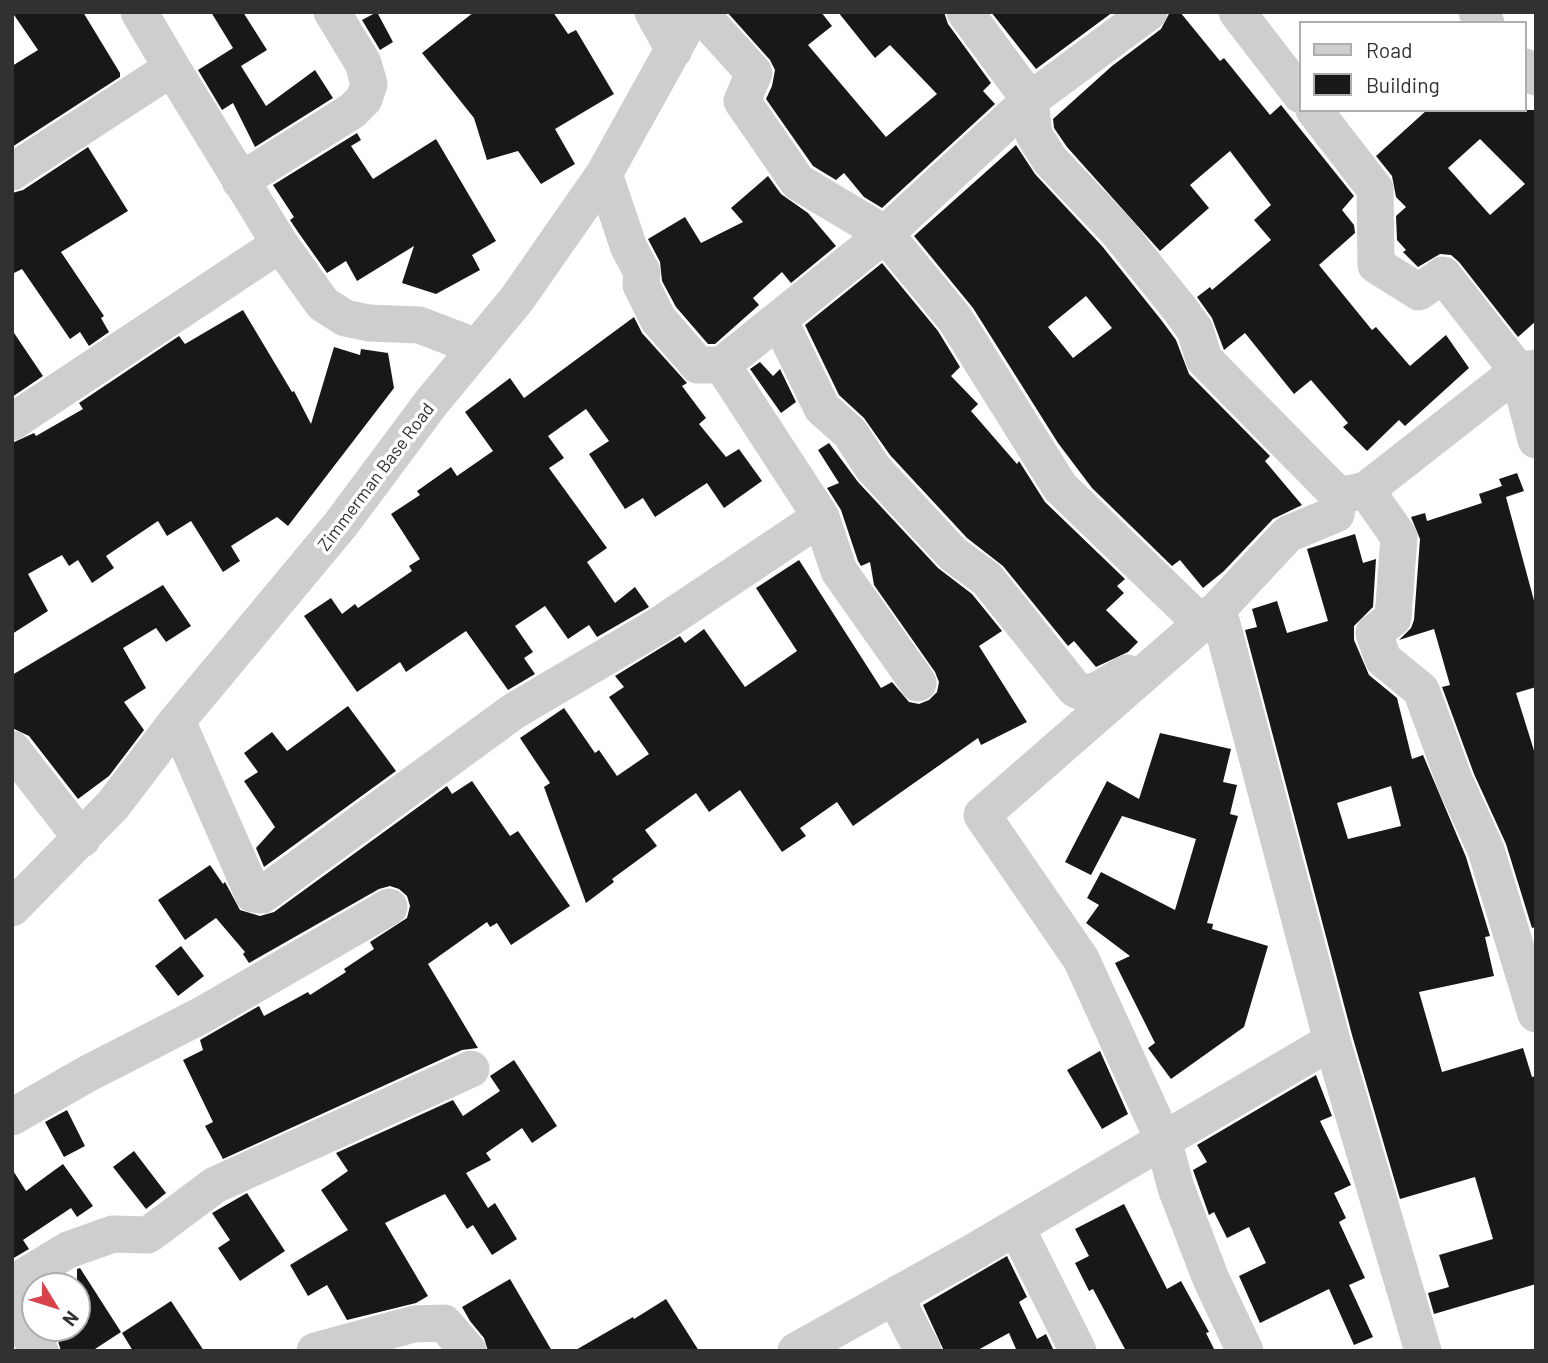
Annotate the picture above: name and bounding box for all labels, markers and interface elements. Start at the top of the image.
legend [1300,21,1527,112]
text: Road [1366,37,1412,62]
text: Building [1366,72,1440,97]
street label: Zimmerman Base Road [313,399,439,555]
north arrow [21,1272,91,1342]
text: N [58,1307,84,1331]

